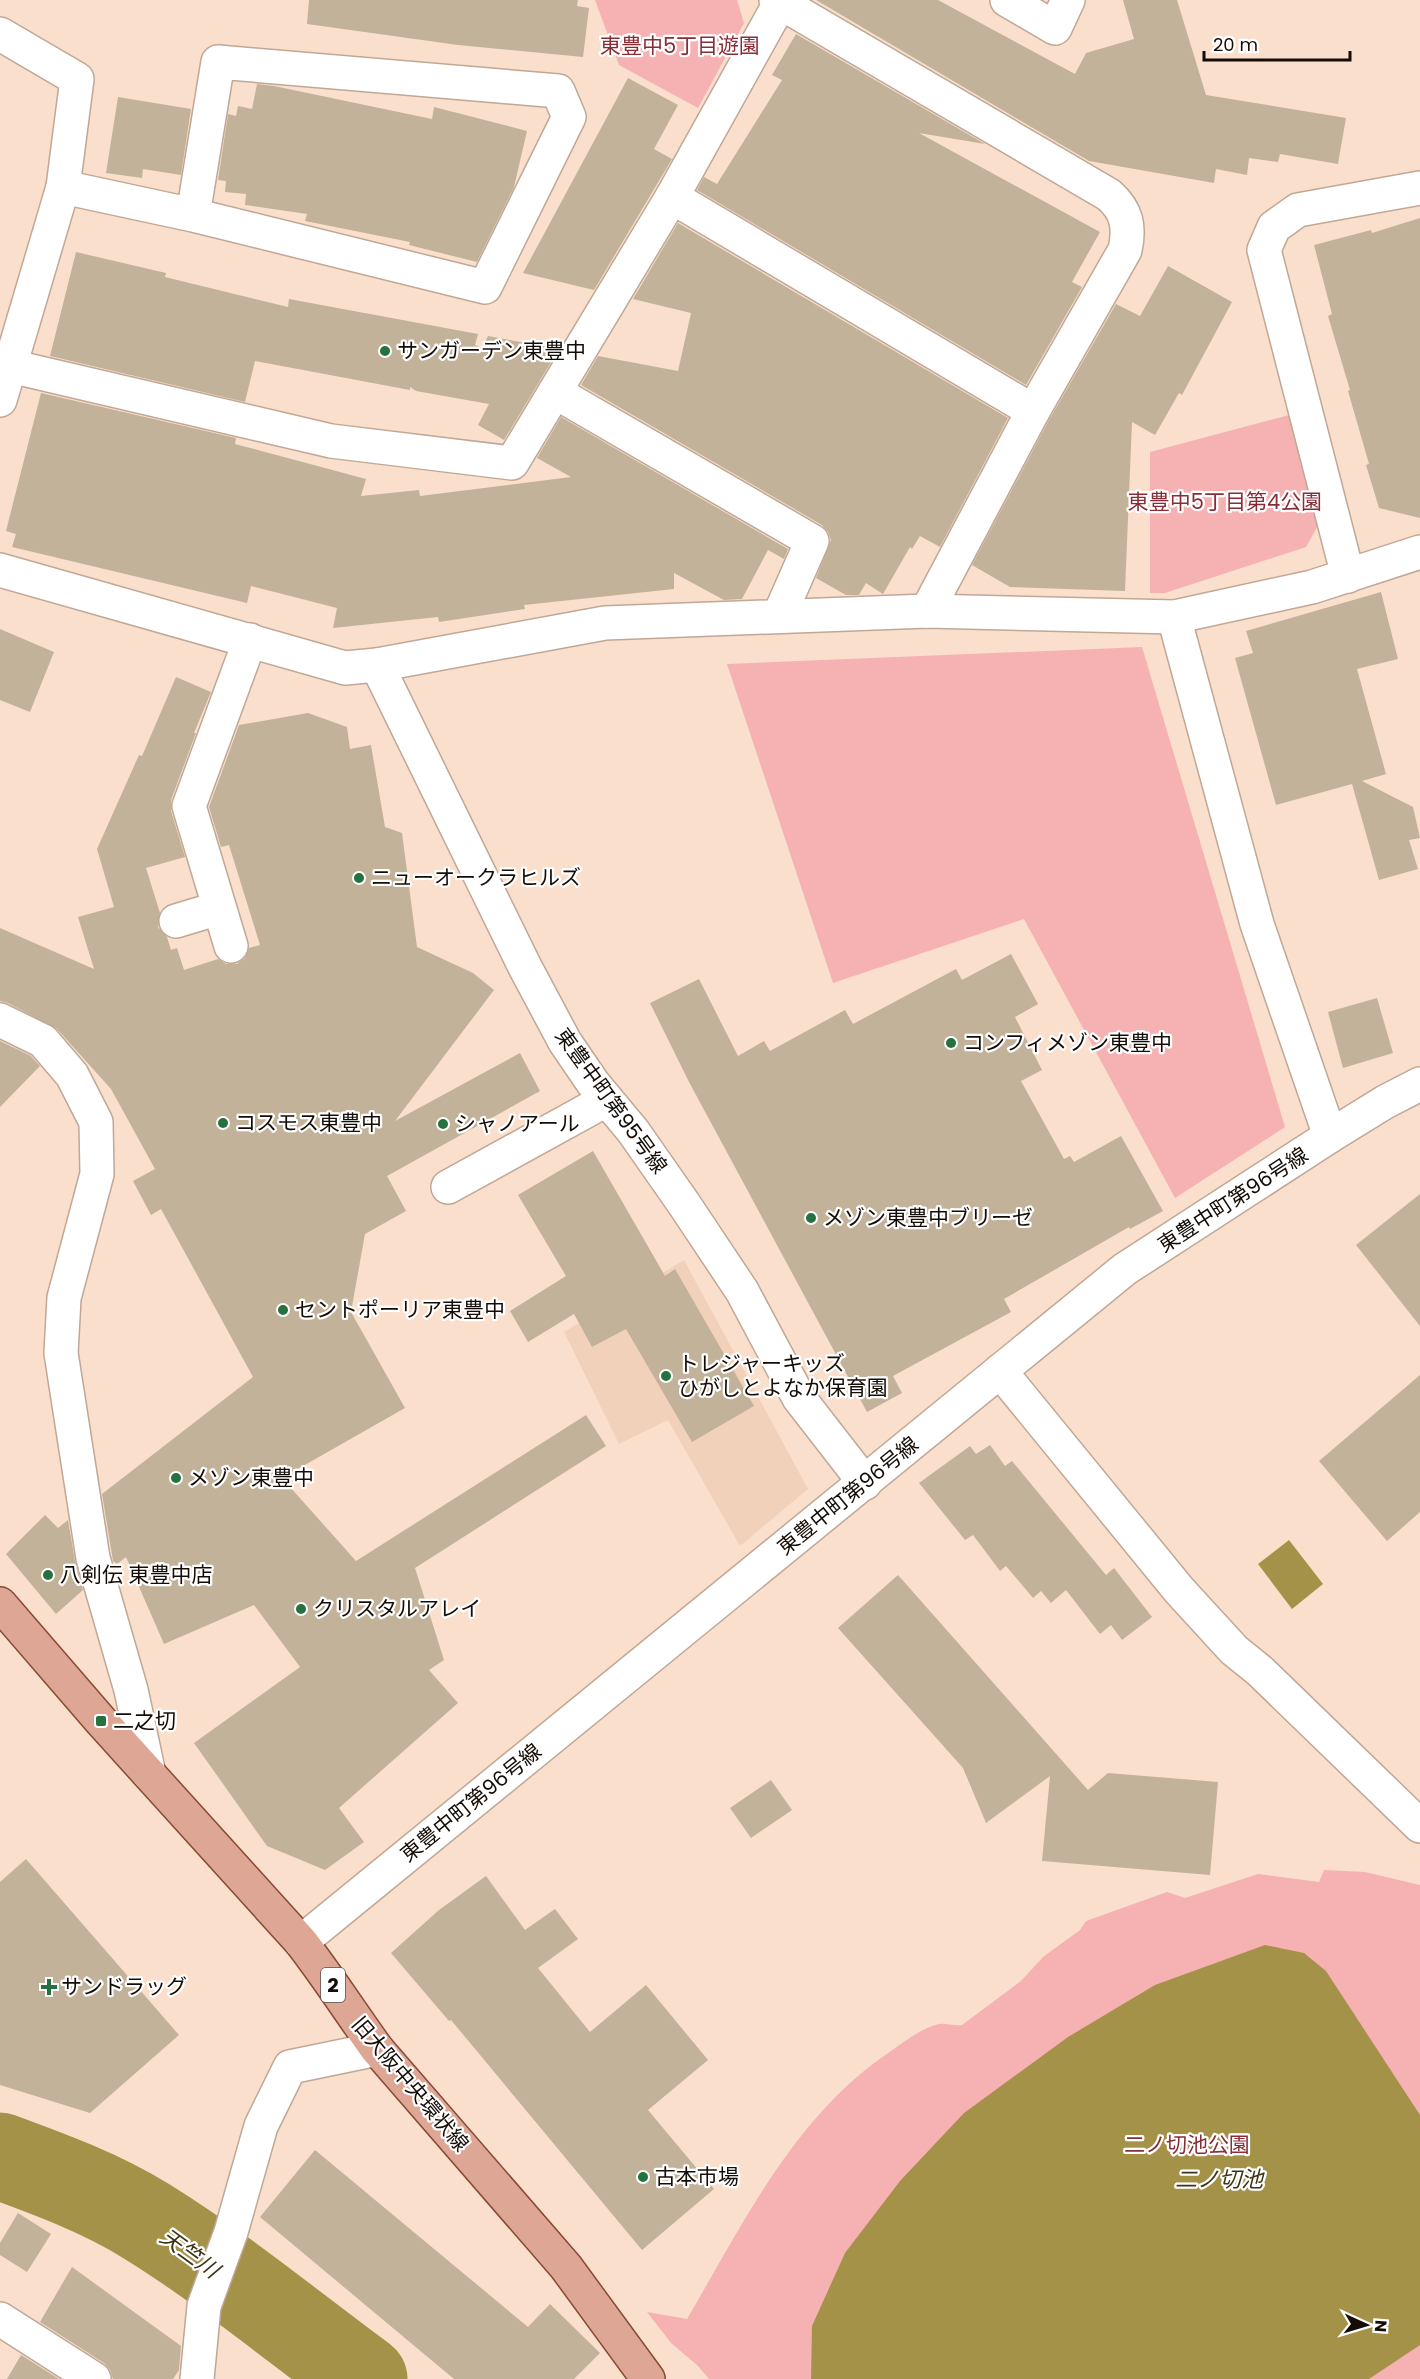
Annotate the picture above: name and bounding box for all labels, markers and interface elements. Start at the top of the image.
scale bar [1204,24,1350,62]
park label: 東豊中5丁目遊園 [600,31,760,60]
text: 20 m [1213,32,1258,57]
place label: サンガーデン東豊中 [397,336,586,365]
marker: サンガーデン東豊中 [378,344,392,358]
park label: 東豊中5丁目第4公園 [1128,487,1322,516]
place label: ニューオークラヒルズ [371,863,581,892]
marker: ニューオークラヒルズ [352,871,366,885]
street label: 東豊中町第95号線 [549,1022,674,1179]
place label: コンフィメゾン東豊中 [963,1028,1172,1057]
marker: コンフィメゾン東豊中 [944,1036,958,1050]
place label: コスモス東豊中 [235,1108,382,1137]
place label: シャノアール [455,1109,580,1138]
marker: コスモス東豊中 [216,1116,230,1130]
marker: シャノアール [436,1117,450,1131]
street label: 東豊中町第96号線 [1152,1140,1313,1259]
place label: メゾン東豊中ブリーゼ [823,1203,1033,1232]
marker: メゾン東豊中ブリーゼ [804,1211,818,1225]
place label: セントポーリア東豊中 [295,1295,505,1324]
marker: セントポーリア東豊中 [276,1303,290,1317]
place label: トレジャーキッズ ひがしとよなか保育園 [678,1349,888,1402]
marker: トレジャーキッズ ひがしとよなか保育園 [659,1369,673,1383]
street label: 東豊中町第96号線 [771,1430,924,1561]
place label: メゾン東豊中 [188,1463,314,1492]
marker: メゾン東豊中 [169,1471,183,1485]
place label: 八剣伝 東豊中店 [60,1560,213,1589]
marker: 八剣伝 東豊中店 [41,1568,55,1582]
place label: クリスタルアレイ [313,1594,481,1623]
marker: クリスタルアレイ [294,1602,308,1616]
place label: 二之切 [113,1706,176,1735]
marker: 二之切 [94,1714,108,1728]
street label: 東豊中町第96号線 [394,1737,547,1868]
road number: 2 [321,1968,345,2002]
place label: サンドラッグ [61,1972,187,2001]
marker: サンドラッグ [42,1980,56,1994]
street label: 旧大阪中央環状線 [345,2010,475,2157]
park label: 二ノ切池公園 [1124,2130,1250,2159]
place label: 古本市場 [655,2162,739,2191]
water label: 二ノ切池 [1175,2164,1265,2195]
marker: 古本市場 [636,2170,650,2184]
water label: 天竺川 [154,2221,227,2287]
north arrow [1336,2295,1396,2355]
text: N [1369,2319,1392,2333]

